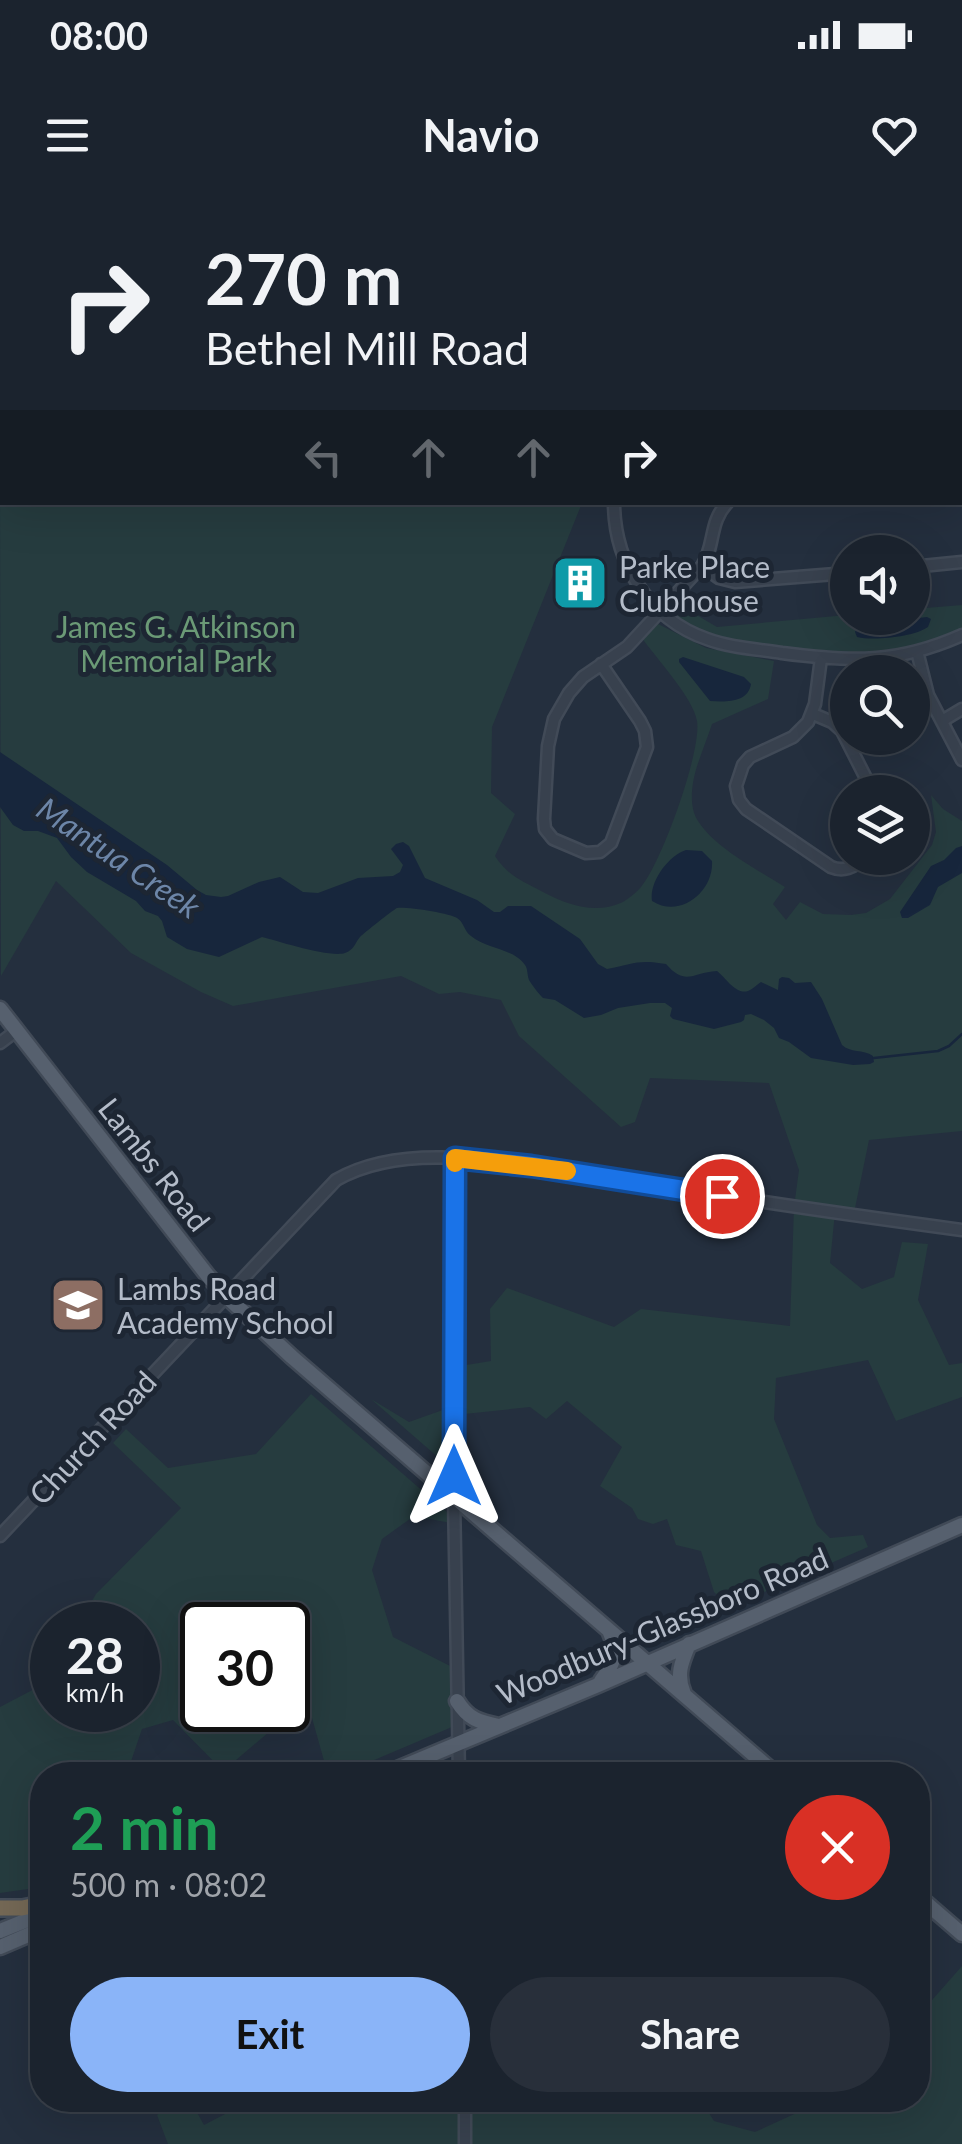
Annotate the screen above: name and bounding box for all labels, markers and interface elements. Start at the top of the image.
text: 08:00 [50,12,148,58]
icon: menu [40,108,95,163]
text: Navio [422,108,540,162]
icon: heart [867,108,922,163]
text: 270 m [205,236,402,320]
icon: right [40,240,170,370]
text: Bethel Mill Road [205,321,529,375]
icon: left [296,430,351,485]
icon: ahead [401,430,456,485]
icon: ahead [506,430,561,485]
icon: right [611,430,666,485]
map controls [830,535,930,875]
button: sound [830,535,930,635]
place label: Parke Place Clubhouse [619,548,770,618]
building icon: Parke Place Clubhouse [550,553,610,613]
park label: James G. Atkinson Memorial Park [56,608,296,678]
button: search [830,655,930,755]
button: layers [830,775,930,875]
water label: Mantua Creek [30,788,209,926]
street label: Lambs Road [92,1090,218,1238]
pin [680,1154,765,1239]
icon: arrive [695,1169,750,1224]
place label: Lambs Road Academy School [117,1270,334,1340]
school or university icon: Lambs Road Academy School [48,1275,108,1335]
street label: Church Road [21,1363,163,1511]
position arrow [402,1424,506,1528]
street label: Woodbury-Glassboro Road [491,1539,833,1711]
speed limit sign: 30 [180,1602,310,1732]
text: 28 [66,1625,124,1685]
text: km/h [66,1677,124,1707]
text: 2 min [70,1791,219,1863]
button: close [785,1795,890,1900]
text: 500 m · 08:02 [70,1865,267,1904]
button: Exit [70,1977,470,2092]
button: Share [490,1977,890,2092]

